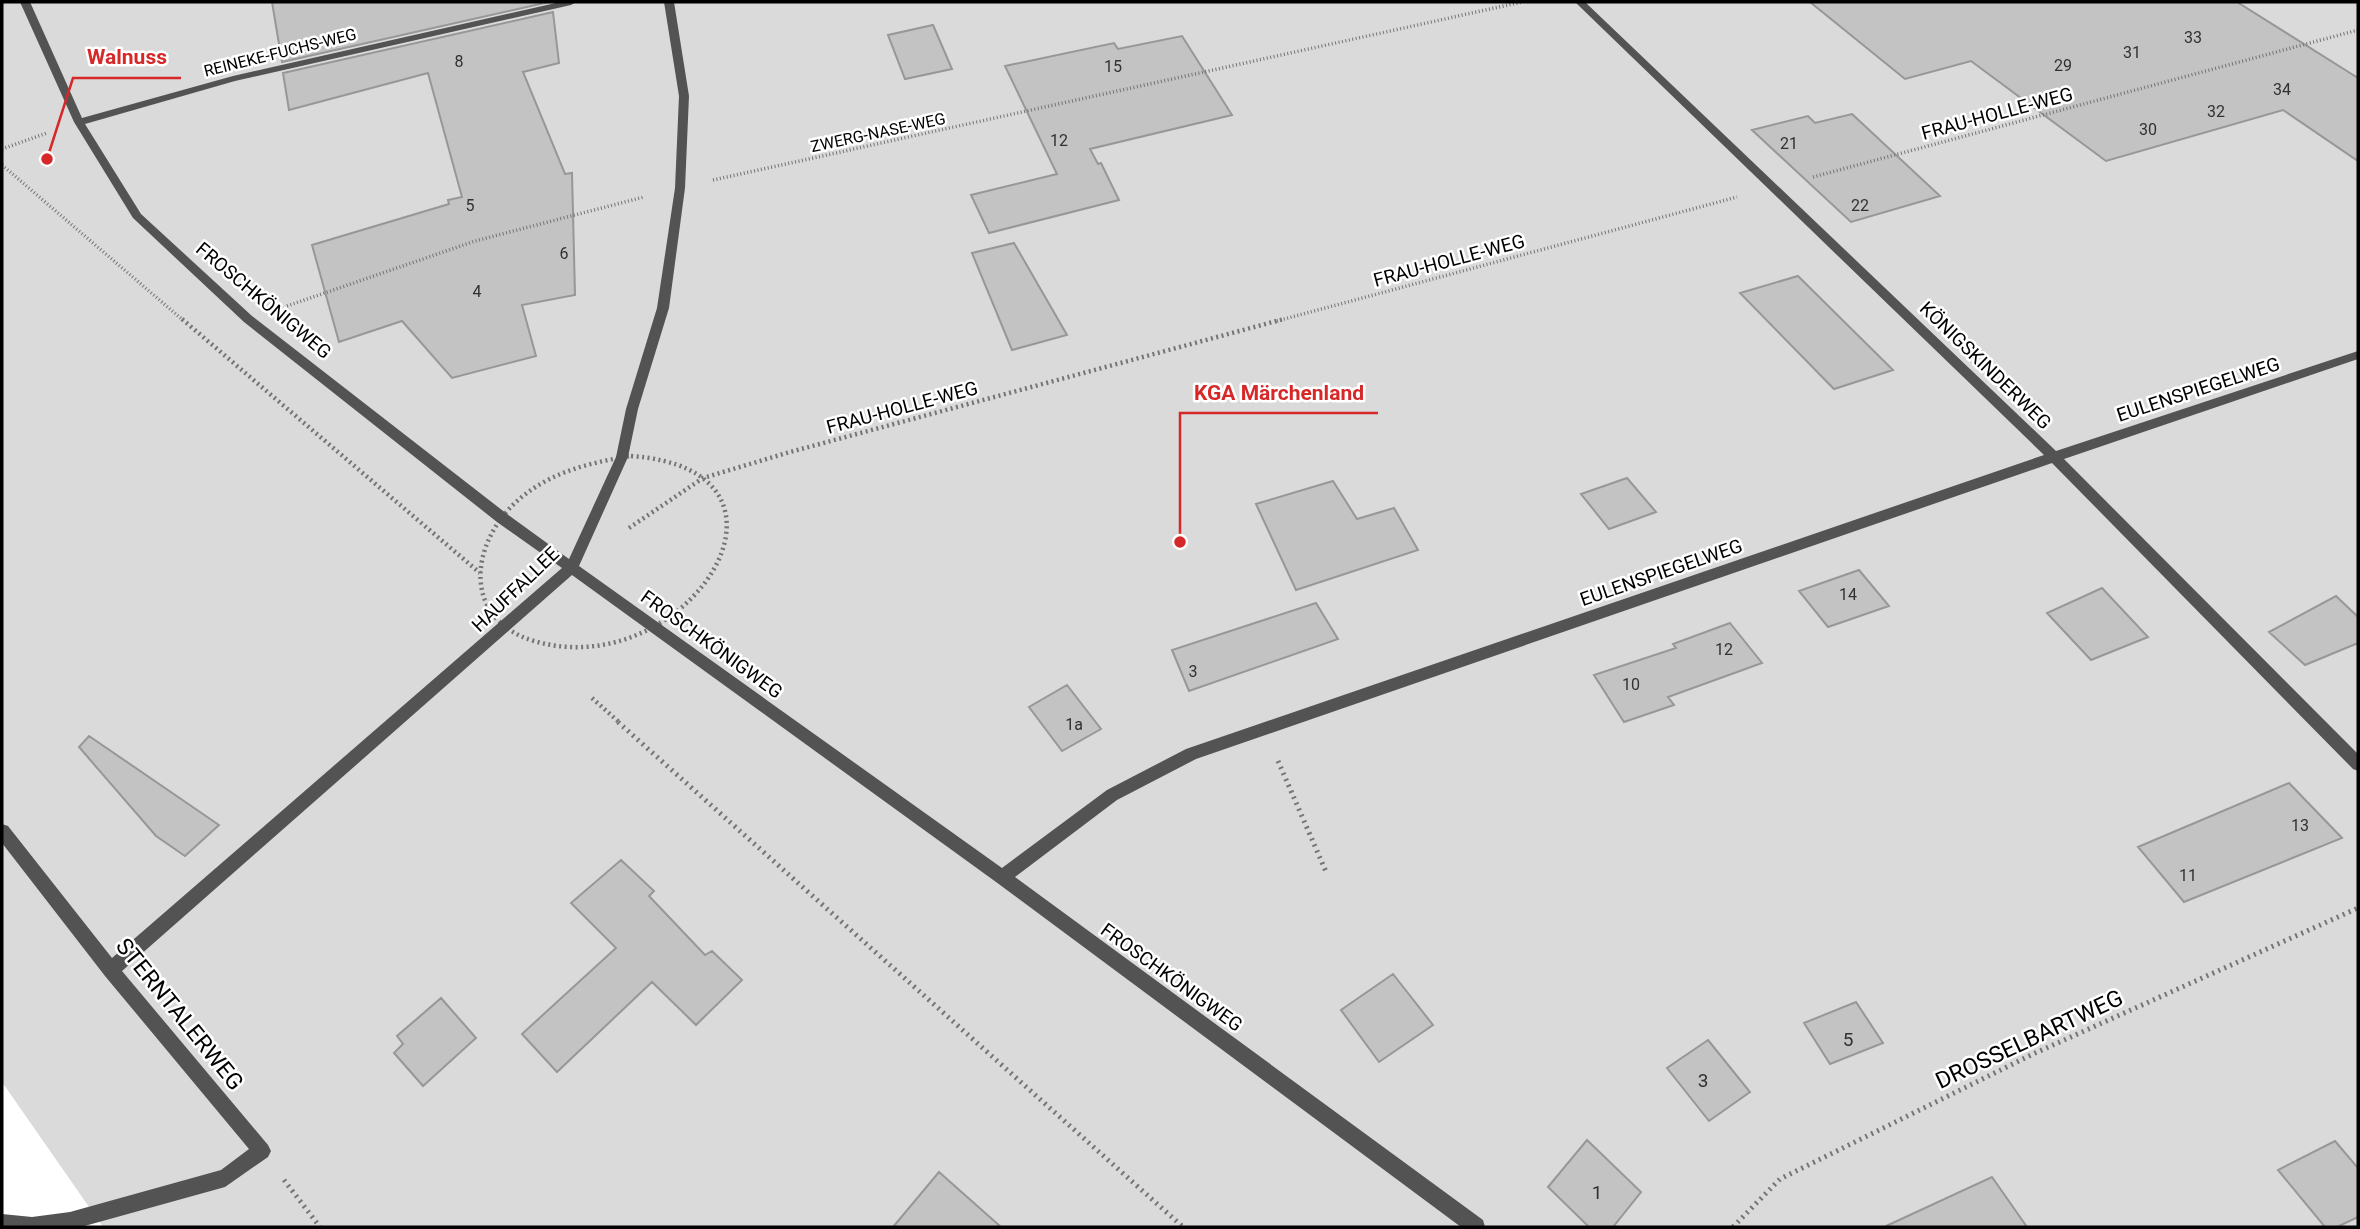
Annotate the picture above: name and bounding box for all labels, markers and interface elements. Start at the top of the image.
street label: REINEKE-FUCHS-WEG [202,24,358,81]
house number: 33 [2184,28,2202,47]
callout: Walnuss [73,36,181,78]
house number: 31 [2123,43,2141,62]
text: Walnuss [87,45,167,69]
house number: 8 [455,52,464,71]
house number: 29 [2054,56,2072,75]
house number: 15 [1104,57,1122,76]
house number: 34 [2273,80,2291,99]
street label: FRAU-HOLLE-WEG [1919,82,2075,145]
house number: 32 [2207,102,2225,121]
street label: ZWERG-NASE-WEG [809,109,947,156]
house number: 30 [2139,120,2157,139]
house number: 12 [1050,131,1068,150]
house number: 21 [1780,134,1798,153]
house number: 5 [466,196,475,215]
house number: 22 [1851,196,1869,215]
street label: FRAU-HOLLE-WEG [1371,229,1527,292]
street label: FROSCHKÖNIGWEG [191,237,336,364]
house number: 6 [560,244,569,263]
house number: 4 [473,282,482,301]
street label: KÖNIGSKINDERWEG [1915,297,2056,434]
street label: EULENSPIEGELWEG [2114,352,2283,427]
callout: KGA Märchenland [1180,371,1378,413]
street label: FRAU-HOLLE-WEG [824,376,980,439]
text: KGA Märchenland [1194,381,1364,405]
street label: EULENSPIEGELWEG [1577,534,1745,611]
street label: HAUFFALLEE [467,542,564,637]
street label: FROSCHKÖNIGWEG [636,585,787,704]
house number: 14 [1839,585,1857,604]
house number: 12 [1715,640,1733,659]
house number: 3 [1189,662,1198,681]
house number: 10 [1622,675,1640,694]
house number: 1a [1065,715,1083,734]
house number: 13 [2291,816,2309,835]
house number: 11 [2179,866,2197,885]
street label: FROSCHKÖNIGWEG [1096,918,1247,1037]
street label: STERNTALERWEG [110,933,249,1096]
street label: DROSSELBARTWEG [1931,984,2127,1095]
house number: 5 [1843,1028,1853,1051]
house number: 3 [1698,1069,1708,1092]
house number: 1 [1592,1181,1602,1204]

